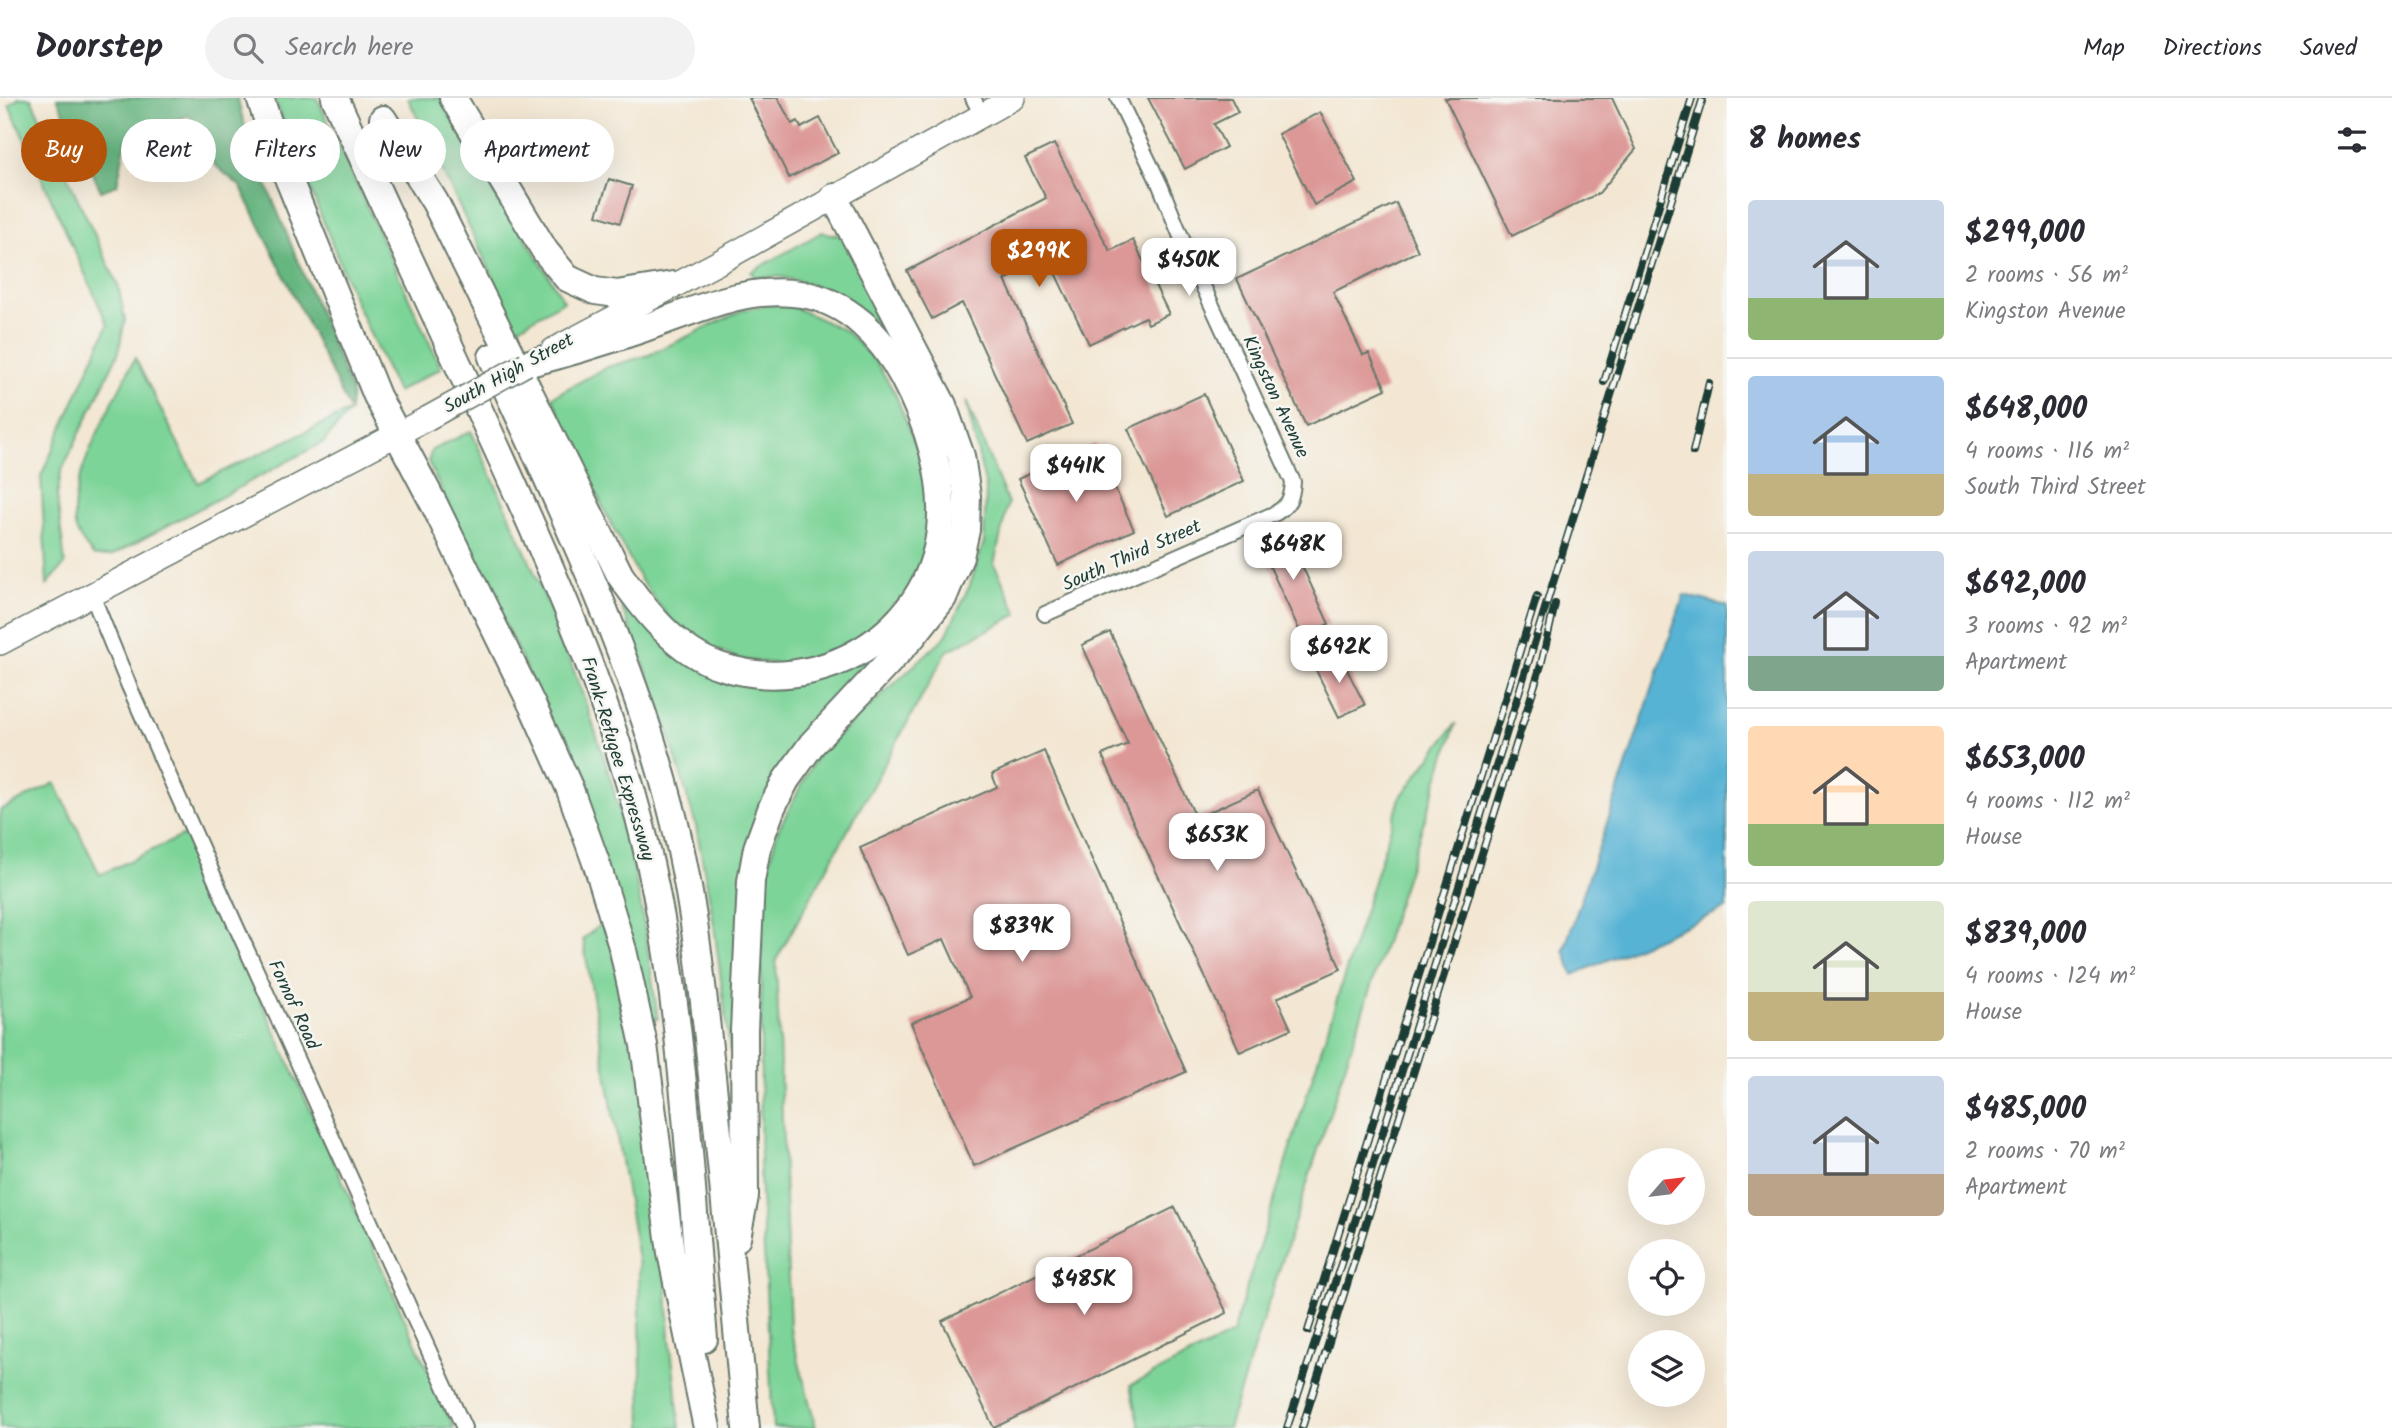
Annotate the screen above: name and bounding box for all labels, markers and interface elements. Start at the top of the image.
search box [205,17,695,80]
text: Doorstep [35,22,163,75]
text: Search here [285,27,413,69]
icon: search [229,29,267,67]
text: Map [2083,29,2125,68]
text: Directions [2163,29,2262,68]
text: Saved [2300,29,2357,68]
text: 8 homes [1748,116,1861,164]
chip: Buy [21,119,107,182]
chip: Rent [121,119,216,182]
chip: Filters [230,119,340,182]
chip: New [354,119,446,182]
chip: Apartment [460,119,614,182]
icon: filters [2333,121,2371,159]
text: $299,000 [1965,210,2085,258]
icon: home [1804,228,1888,312]
pin: $299K [990,230,1088,289]
text: $299K [1007,234,1071,270]
pin: $450K [1140,238,1238,298]
text: $450K [1157,243,1221,279]
text: 2 rooms · 56 m² [1965,258,2128,294]
text: Kingston Avenue [1965,294,2126,330]
street label: South High Street [438,325,580,422]
street label: Kingston Avenue [1233,331,1317,464]
text: $648,000 [1965,386,2087,434]
icon: home [1804,404,1888,488]
text: 4 rooms · 116 m² [1965,434,2129,470]
pin: $441K [1027,444,1125,504]
text: $441K [1046,449,1106,485]
text: South Third Street [1965,470,2146,506]
street label: South Third Street [1058,512,1207,600]
pin: $648K [1244,522,1342,582]
text: $648K [1260,527,1326,563]
text: $692,000 [1965,561,2086,609]
icon: home [1804,579,1888,663]
text: 3 rooms · 92 m² [1965,609,2127,645]
pin: $692K [1290,626,1388,685]
text: $692K [1307,630,1371,666]
text: Apartment [1965,645,2067,681]
street label: Frank-Refugee Expressway [572,653,663,866]
text: $653,000 [1965,736,2085,784]
icon: home [1804,754,1888,838]
text: 4 rooms · 112 m² [1965,784,2130,820]
pin: $653K [1168,814,1266,873]
text: $653K [1185,818,1249,854]
text: House [1965,820,2022,856]
pin: $839K [973,904,1071,964]
text: $839K [989,909,1055,945]
text: $839,000 [1965,911,2086,959]
icon: home [1804,929,1888,1013]
street label: Fornof Road [259,955,327,1055]
text: 4 rooms · 124 m² [1965,959,2135,995]
text: House [1965,995,2022,1031]
text: $485,000 [1965,1086,2086,1134]
icon: home [1804,1104,1888,1188]
text: 2 rooms · 70 m² [1965,1134,2125,1170]
north arrow [1628,1148,1704,1225]
map controls [1628,1148,1705,1407]
text: Apartment [1965,1170,2067,1206]
button: locate [1628,1239,1705,1316]
pin: $485K [1035,1258,1133,1317]
text: $485K [1051,1262,1117,1298]
button: layers [1628,1330,1705,1407]

